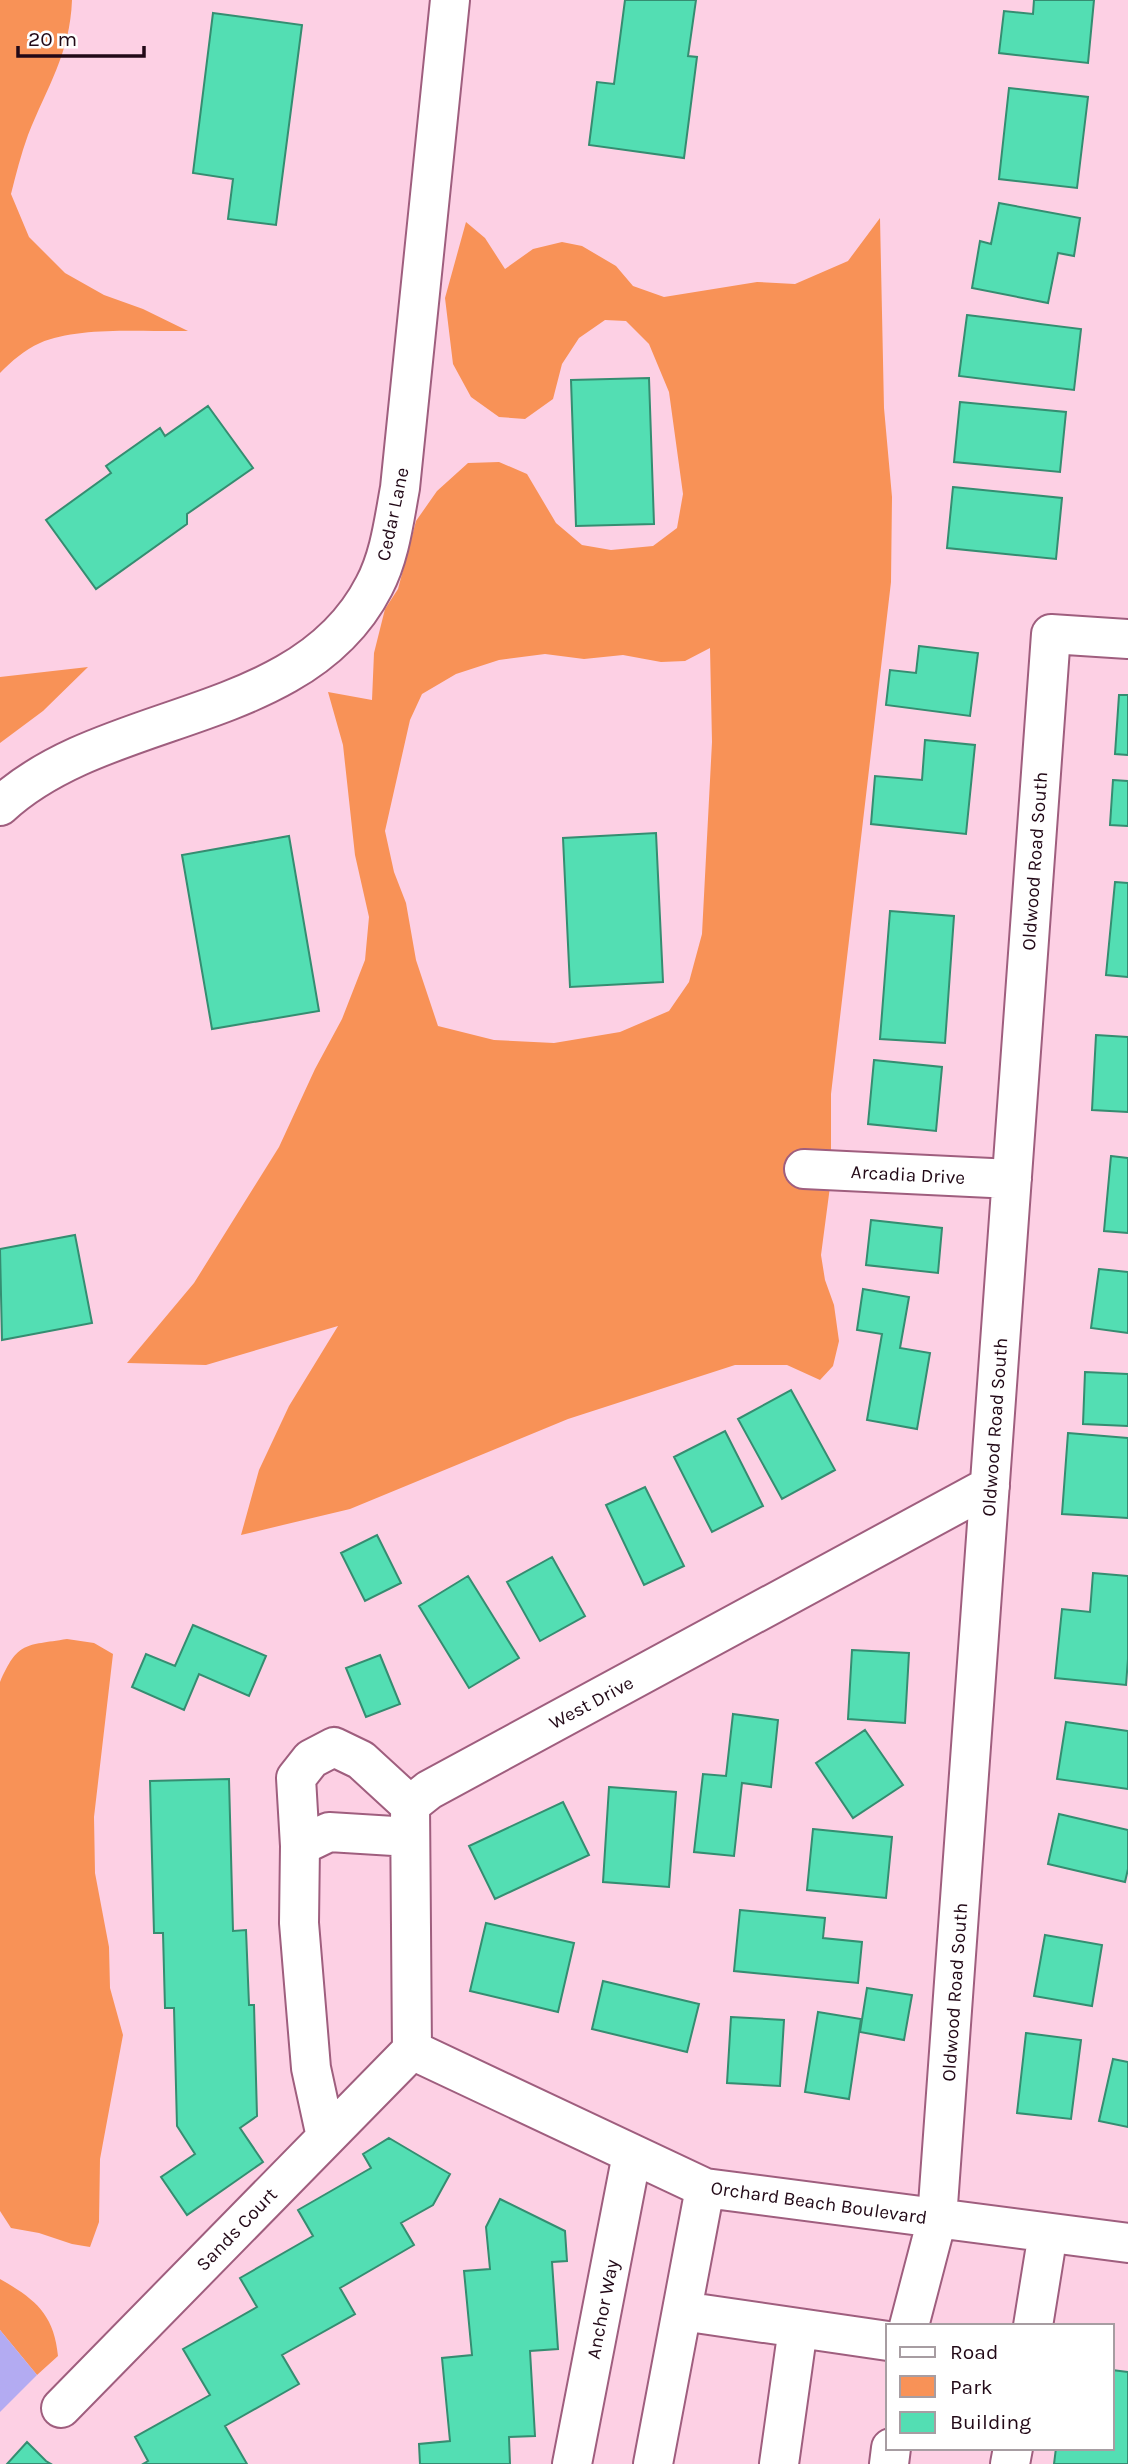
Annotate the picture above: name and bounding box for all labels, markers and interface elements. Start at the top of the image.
scale bar [18,14,144,58]
text: 20 m [28,27,77,51]
street label: Cedar Lane [372,465,414,563]
street label: Oldwood Road South [1018,771,1052,951]
street label: Arcadia Drive [850,1161,966,1189]
street label: Oldwood Road South [978,1337,1012,1517]
street label: West Drive [546,1672,637,1734]
street label: Oldwood Road South [938,1902,972,2082]
street label: Orchard Beach Boulevard [709,2177,928,2229]
street label: Sands Court [192,2184,282,2276]
street label: Anchor Way [583,2257,623,2361]
legend [886,2324,1114,2450]
text: Road [950,2340,998,2364]
text: Park [950,2375,993,2399]
text: Building [950,2410,1031,2434]

